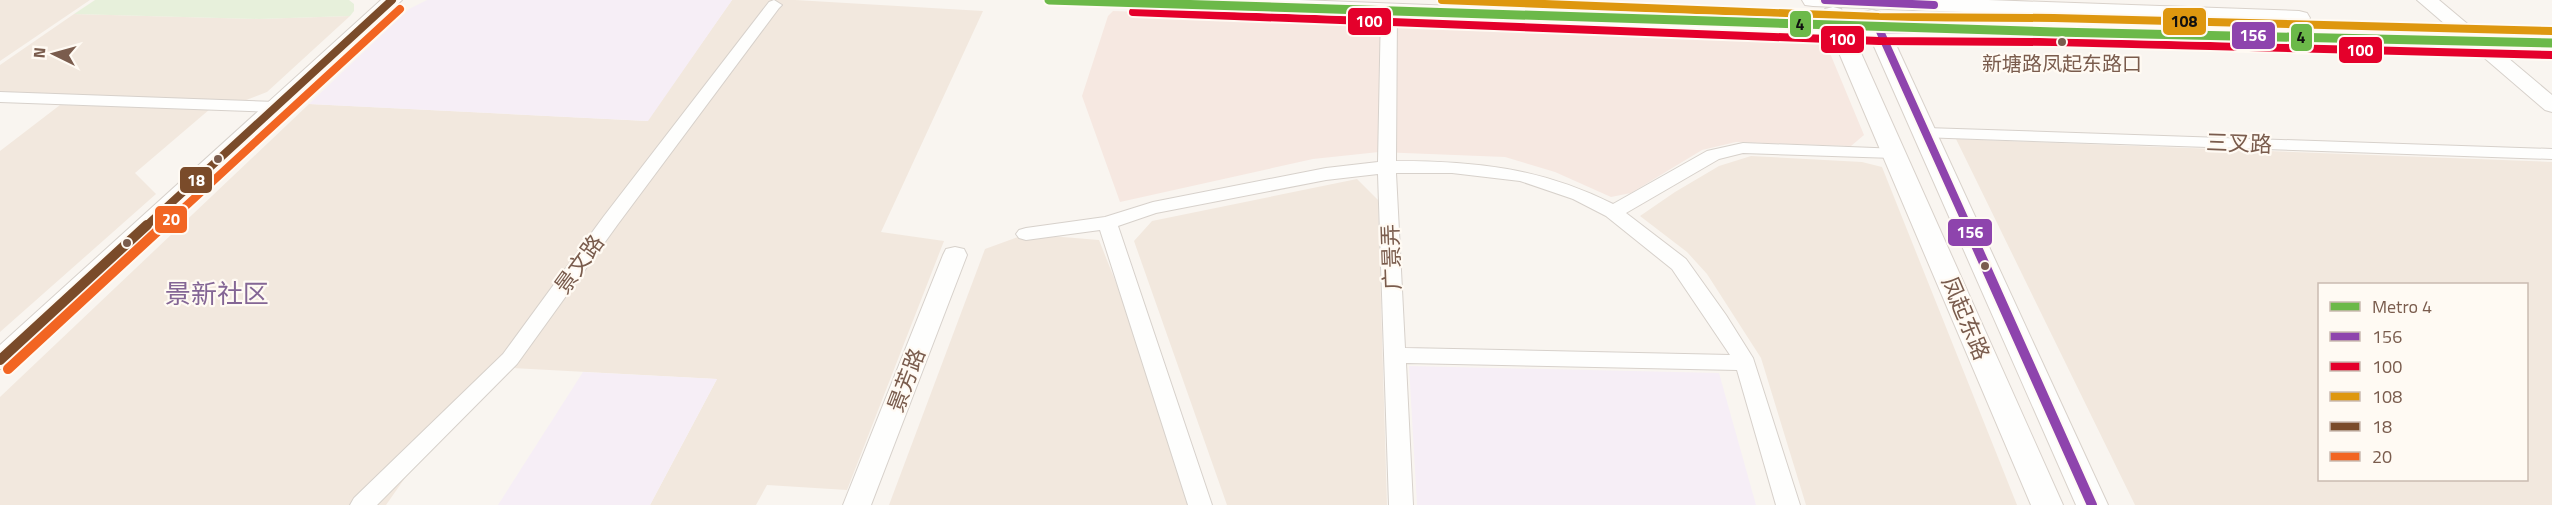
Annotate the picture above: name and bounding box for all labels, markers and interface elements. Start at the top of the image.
line badge: 100 [1347,7,1392,36]
line badge: 108 [2162,7,2207,36]
text: 100 [1356,9,1382,33]
text: 108 [2171,9,2197,33]
line badge: 4 [1789,10,1812,38]
text: 4 [1796,12,1805,36]
line badge: 156 [2231,21,2276,50]
text: 156 [2240,23,2266,47]
line badge: 4 [2290,23,2313,52]
north arrow [24,24,84,84]
line badge: 100 [1820,25,1865,54]
text: 4 [2297,25,2306,49]
text: 100 [1829,27,1855,51]
marker: 新塘路凤起东路口 [2056,36,2068,48]
line badge: 100 [2338,36,2383,64]
text: 100 [2347,38,2373,62]
text: N [27,46,51,59]
place label: 新塘路凤起东路口 [1982,48,2142,79]
street label: 三叉路 [2205,125,2273,161]
unlabelled marker [212,153,224,165]
line badge: 18 [179,166,213,194]
text: 18 [187,168,205,192]
line badge: 20 [154,205,188,234]
text: 20 [162,207,180,231]
line badge: 156 [1947,218,1993,247]
text: 156 [1957,220,1983,244]
street label: 广景弄 [1373,223,1409,291]
street label: 景文路 [546,227,612,301]
unlabelled marker [121,237,133,249]
unlabelled marker [1979,260,1991,272]
street label: 凤起东路 [1933,271,1999,365]
district label: 景新社区 [165,274,269,313]
legend [2318,283,2528,481]
text: Metro 4 [2372,293,2432,320]
text: 156 [2372,323,2402,350]
street label: 景芳路 [878,343,934,417]
text: 100 [2372,353,2402,380]
text: 108 [2372,383,2402,410]
text: 18 [2372,413,2392,440]
text: 20 [2372,443,2392,470]

